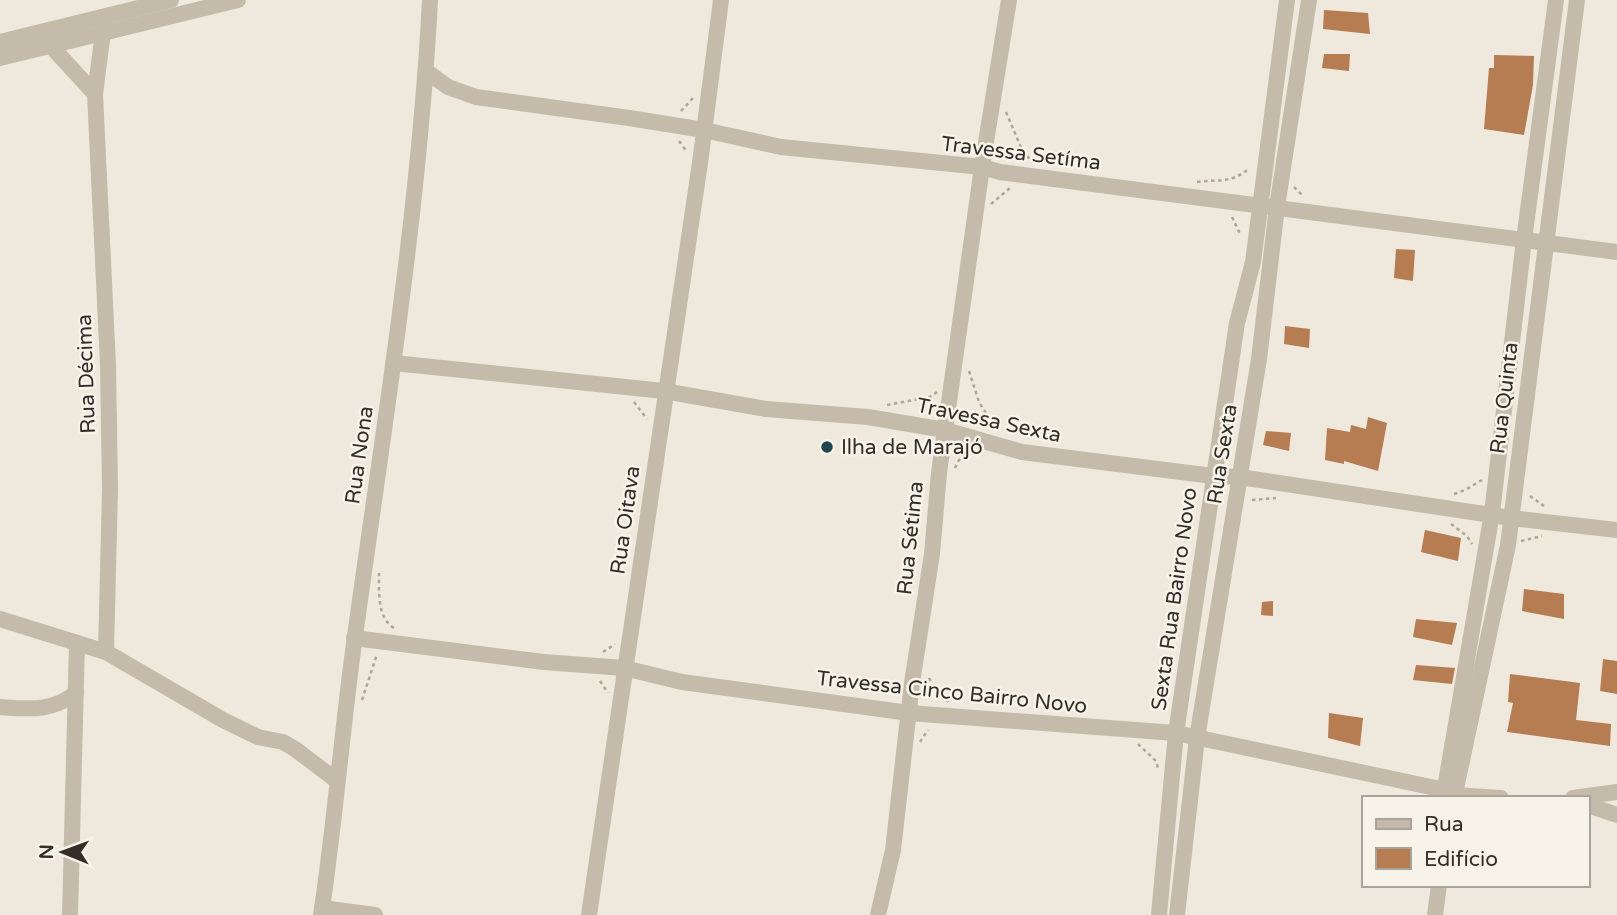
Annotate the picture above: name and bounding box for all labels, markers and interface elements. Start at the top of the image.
street label: Travessa Setíma [940,131,1102,176]
street label: Rua Décima [72,314,101,434]
street label: Rua Quinta [1485,341,1524,455]
street label: Travessa Sexta [914,393,1064,448]
street label: Rua Sexta [1202,402,1243,506]
street label: Rua Nona [340,404,379,506]
place label: Ilha de Marajó [841,435,983,460]
marker: Ilha de Marajó [819,439,835,455]
street label: Rua Oitava [605,464,645,576]
street label: Rua Sétima [892,480,929,596]
street label: Sexta Rua Bairro Novo [1146,486,1203,712]
street label: Travessa Cinco Bairro Novo [815,666,1088,719]
legend [1362,796,1589,887]
text: Rua [1424,812,1464,837]
north arrow [28,817,98,887]
text: N [36,844,58,860]
text: Edifício [1424,847,1498,872]

